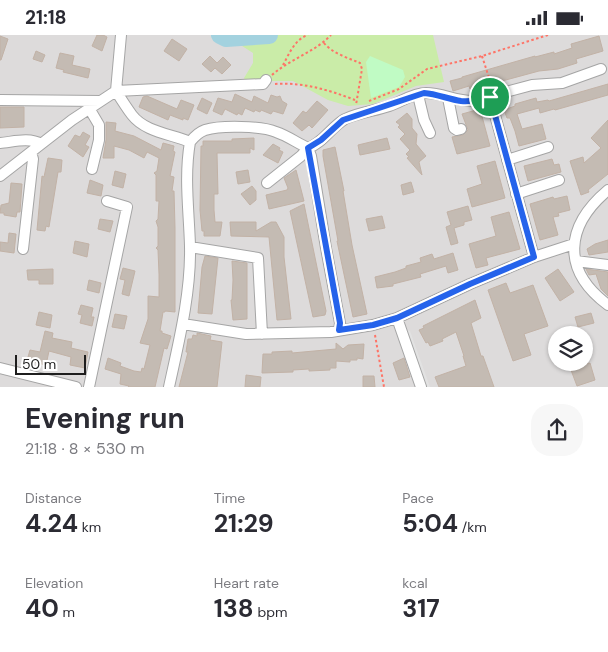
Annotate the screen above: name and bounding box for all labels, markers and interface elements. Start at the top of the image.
text: 21:18 [25,5,67,30]
pin [469,76,511,118]
icon: arrive [476,83,504,111]
map controls [548,326,593,371]
button: layers [548,326,593,371]
scale bar [15,352,86,375]
text: 50 m [22,355,56,373]
text: Evening run [25,400,185,437]
button: share [531,404,583,456]
text: 21:18 · 8 × 530 m [25,438,145,459]
text: Distance [25,489,82,507]
text: Time [214,489,245,507]
text: Pace [402,489,434,507]
text: 4.24 [25,507,78,540]
text: 21:29 [214,507,274,540]
text: 5:04 [402,507,458,540]
text: km [78,518,101,536]
text: /km [458,518,487,536]
text: Elevation [25,574,83,592]
text: Heart rate [214,574,279,592]
text: kcal [402,574,428,592]
text: 40 [25,592,59,625]
text: 138 [214,592,254,625]
text: 317 [402,592,440,625]
text: m [59,603,75,621]
text: bpm [254,603,287,621]

